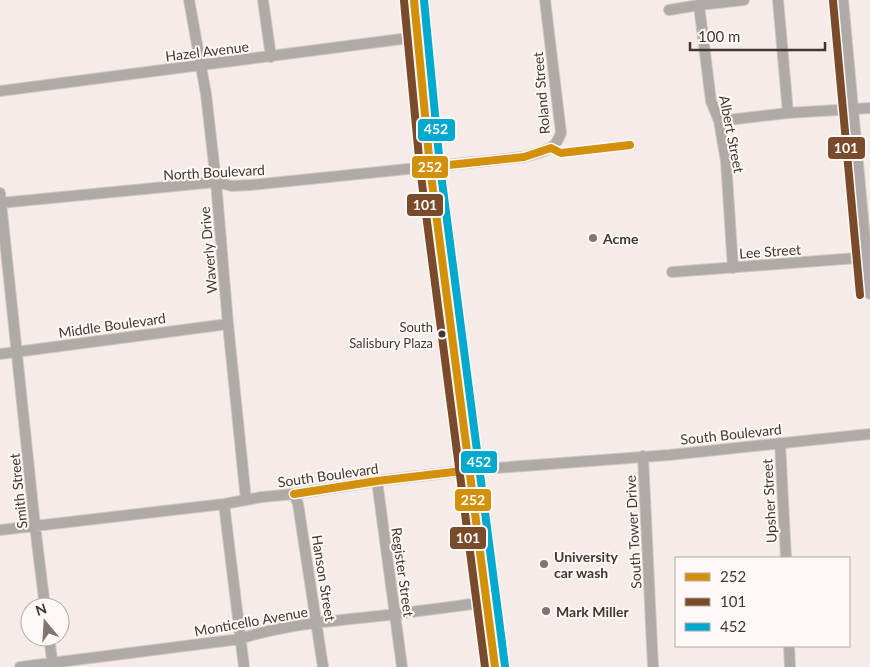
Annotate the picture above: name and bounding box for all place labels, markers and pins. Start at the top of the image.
place label: Acme [602,230,639,247]
marker: Acme [587,232,599,244]
place label: South Salisbury Plaza [349,319,433,351]
marker: South Salisbury Plaza [437,329,447,339]
place label: University car wash [554,548,618,581]
marker: University car wash [538,558,550,570]
place label: Mark Miller [556,603,629,620]
marker: Mark Miller [540,605,552,617]

